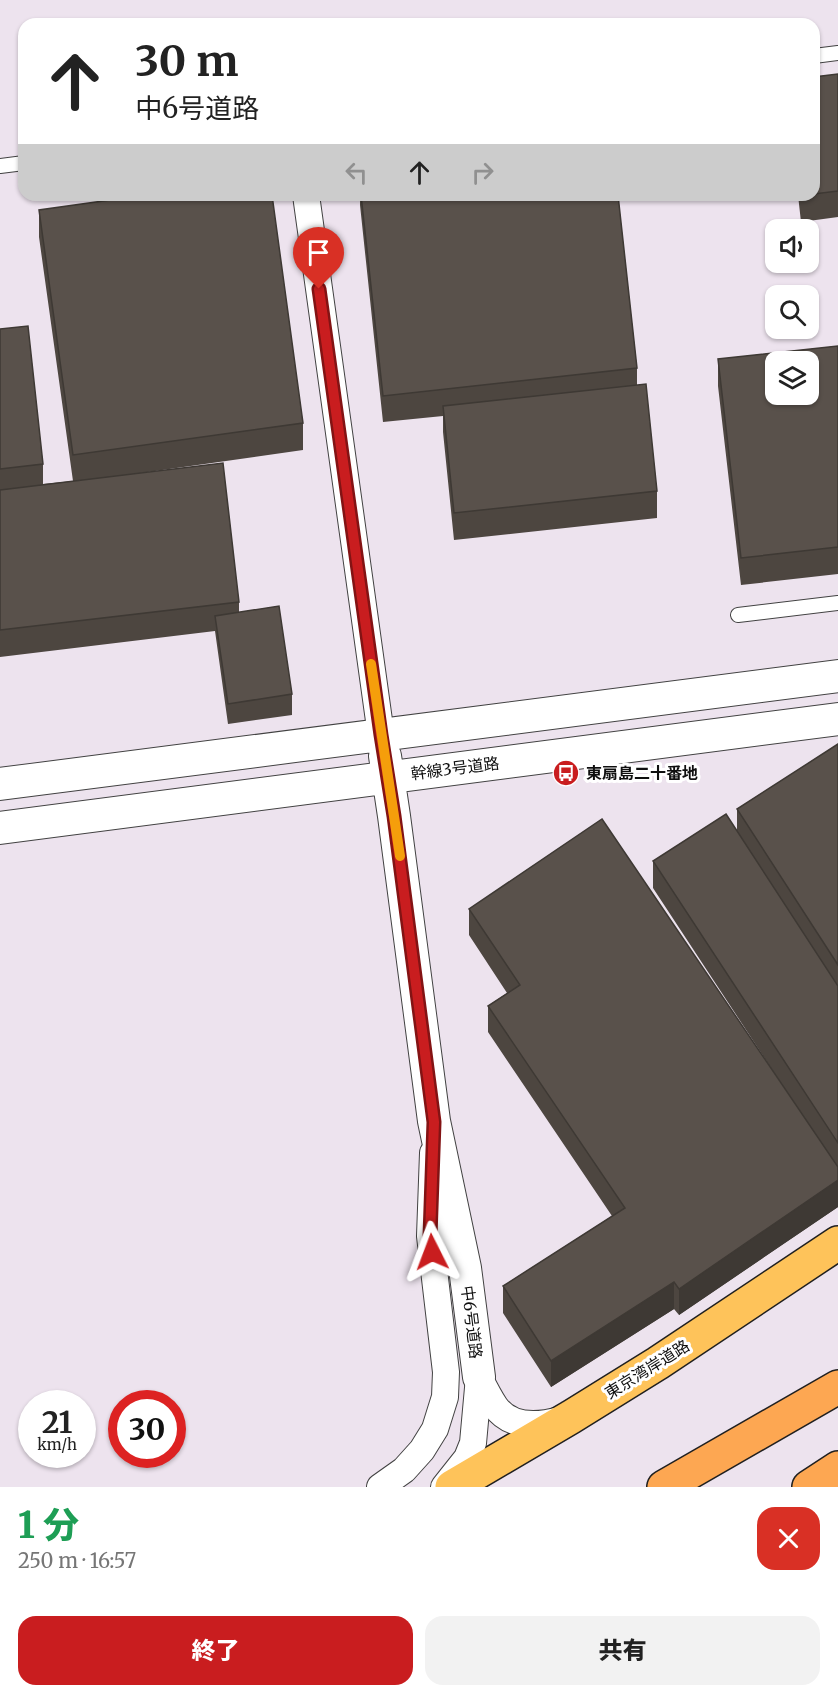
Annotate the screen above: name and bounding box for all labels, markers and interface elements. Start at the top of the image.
text: 30 m [135,35,239,87]
icon: ahead [36,42,114,120]
text: 中6号道路 [135,91,259,125]
icon: left [340,156,373,189]
icon: ahead [403,156,436,189]
icon: right [466,156,499,189]
map controls [765,219,819,405]
button: sound [765,219,819,273]
pin [293,227,344,289]
icon: arrive [302,236,335,269]
button: search [765,285,819,339]
button: layers [765,351,819,405]
street label: 幹線3号道路 [410,753,500,783]
bus stop icon: 東扇島二十番地 [551,758,581,788]
place label: 東扇島二十番地 [586,763,698,783]
position arrow [400,1220,464,1284]
street label: 中6号道路 [458,1284,486,1360]
street label: 東京湾岸道路 [601,1335,693,1403]
speed limit sign: 30 [108,1390,186,1468]
text: 21 [42,1403,72,1441]
text: km/h [37,1435,77,1454]
text: 1 分 [18,1503,79,1548]
button: close [757,1507,820,1570]
text: 250 m · 16:57 [18,1548,136,1573]
button: 終了 [18,1616,413,1685]
button: 共有 [425,1616,820,1685]

